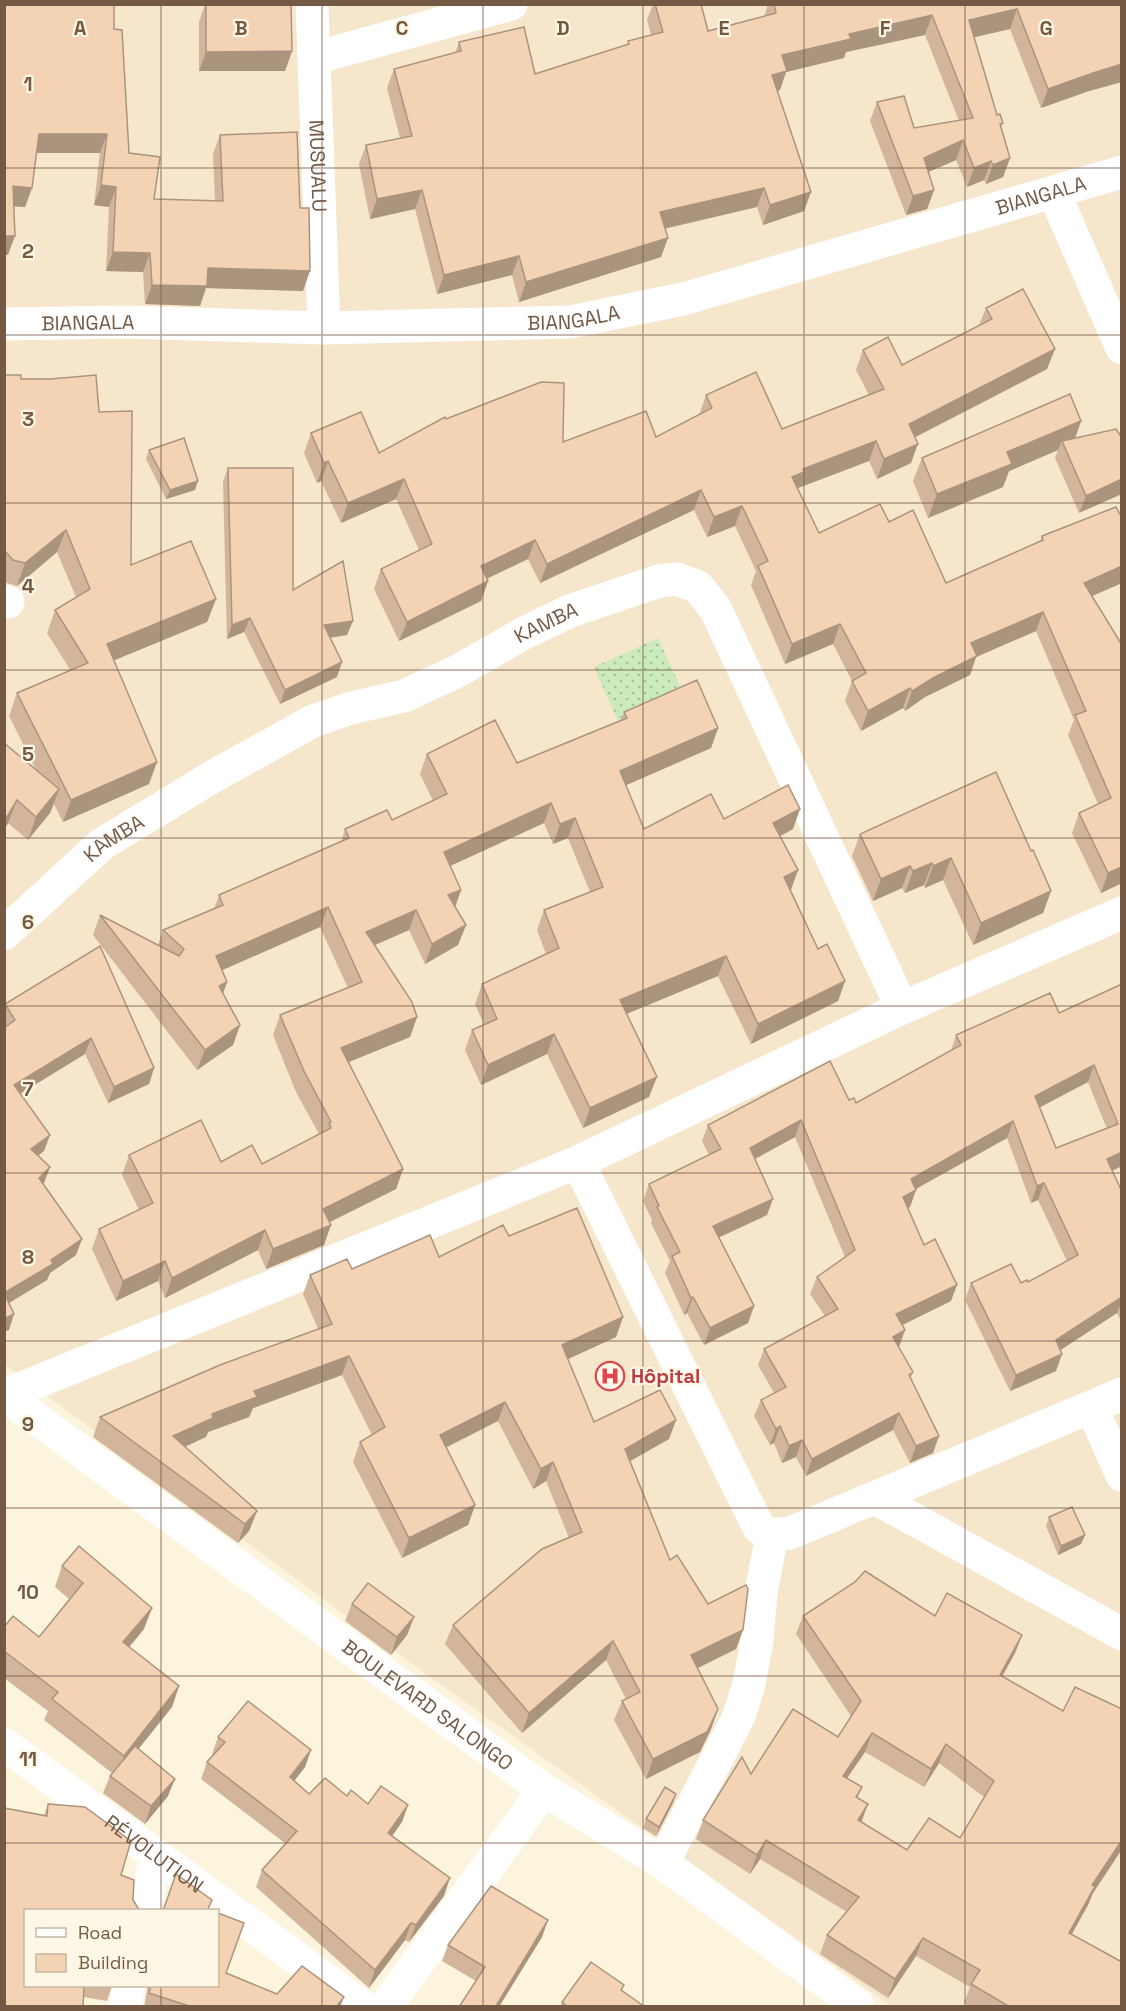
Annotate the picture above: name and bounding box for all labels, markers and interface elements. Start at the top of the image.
text: A [74,15,87,41]
text: B [234,15,248,41]
text: C [396,15,409,41]
text: D [556,15,570,41]
text: E [718,15,730,41]
text: F [880,15,891,41]
text: G [1039,15,1053,41]
text: 1 [23,71,33,97]
street label: MUSUALU [303,119,333,213]
street label: BIANGALA [992,170,1090,221]
text: 2 [22,238,34,264]
street label: BIANGALA [527,299,622,336]
street label: BIANGALA [41,309,135,336]
text: 3 [22,406,34,432]
text: 4 [22,573,35,599]
street label: KAMBA [509,596,582,649]
text: 5 [22,741,34,767]
street label: KAMBA [78,808,149,868]
text: 6 [22,909,34,935]
text: 7 [22,1076,34,1102]
text: 8 [22,1244,34,1270]
hospital icon: Hôpital [594,1360,626,1392]
place label: Hôpital [631,1363,700,1389]
text: 9 [22,1411,34,1437]
text: 10 [17,1579,39,1605]
street label: BOULEVARD SALONGO [337,1634,518,1776]
text: 11 [19,1746,37,1772]
street label: RÉVOLUTION [99,1809,209,1899]
legend [24,1909,219,1987]
text: Road [78,1921,122,1944]
text: Building [78,1951,148,1974]

